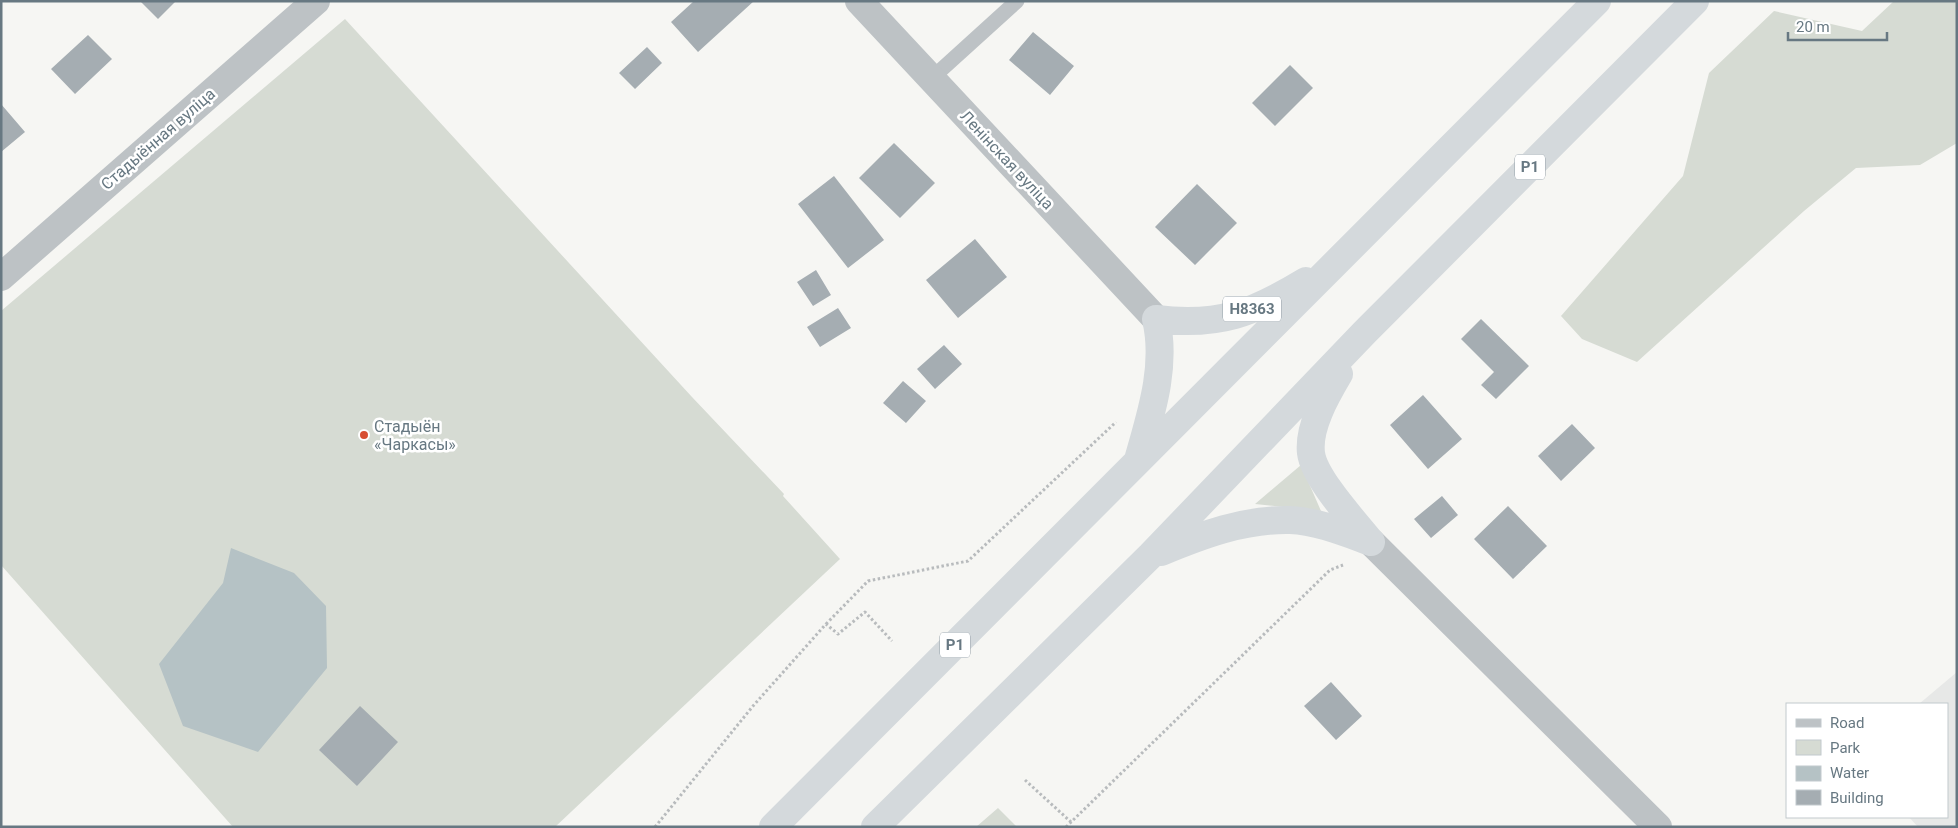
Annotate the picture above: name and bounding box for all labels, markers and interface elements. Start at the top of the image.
scale bar [1788,10,1887,42]
text: 20 m [1796,18,1830,36]
street label: Стадыённая вуліца [97,84,219,194]
street label: Ленінская вуліца [956,107,1058,213]
road number: Р1 [1515,154,1545,180]
road number: Н8363 [1223,296,1281,322]
place label: Стадыён «Чаркасы» [374,417,456,454]
marker: Стадыён «Чаркасы» [358,429,370,441]
road number: Р1 [940,632,970,658]
legend [1786,703,1948,818]
text: Road [1830,714,1864,732]
text: Park [1830,739,1861,757]
text: Water [1830,764,1869,782]
text: Building [1830,789,1884,807]

